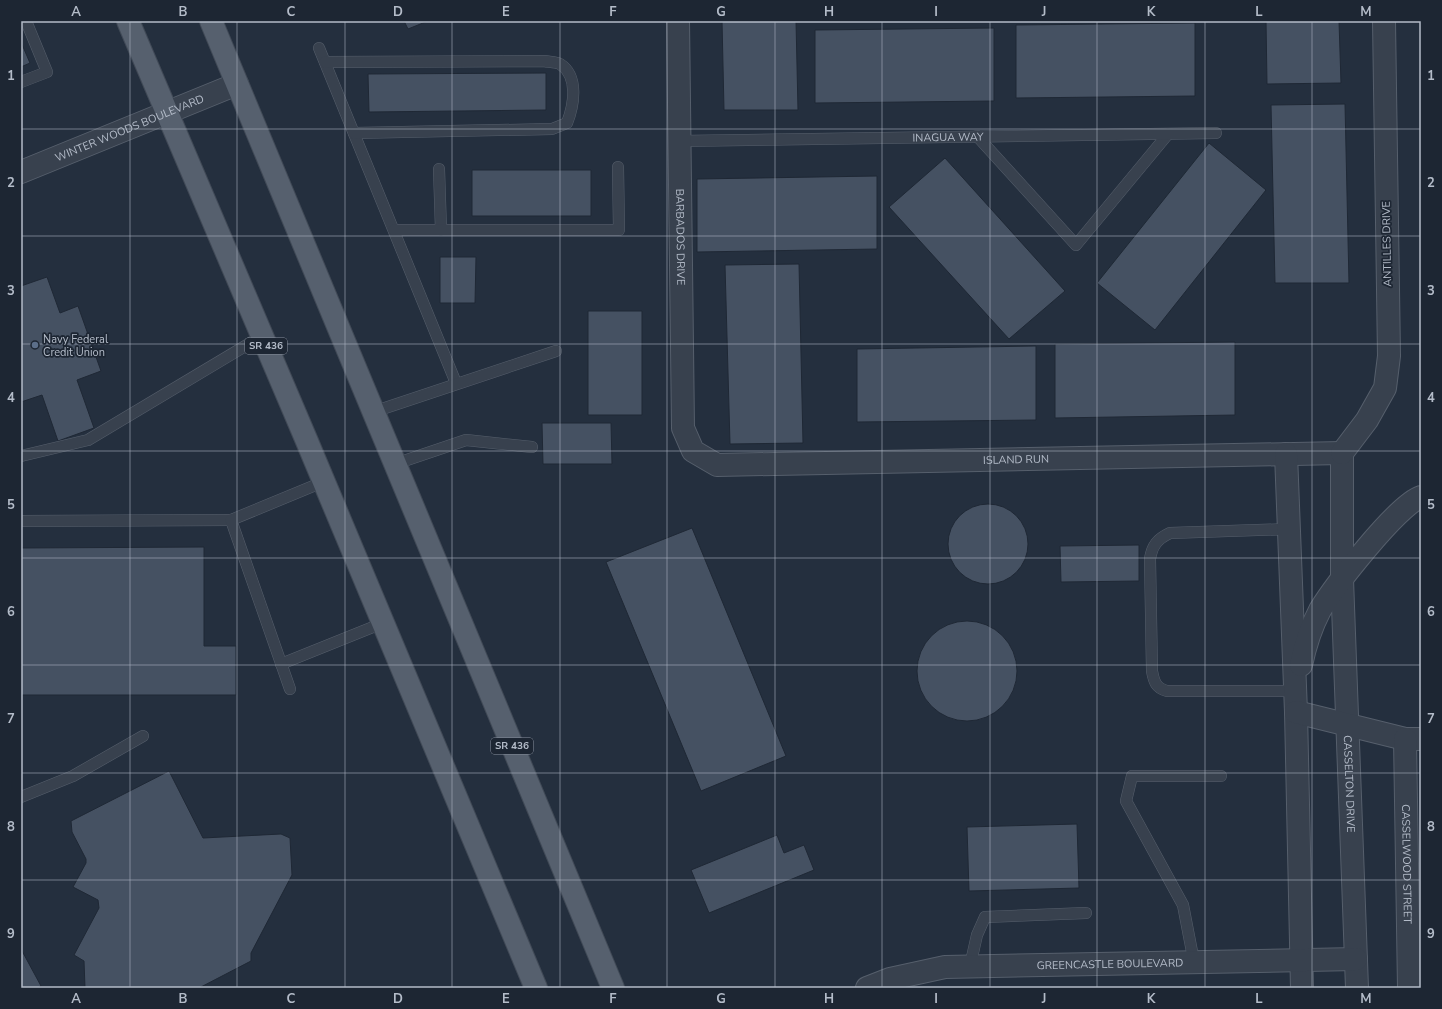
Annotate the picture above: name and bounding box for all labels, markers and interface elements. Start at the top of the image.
text: A [71,3,81,21]
text: B [179,3,188,21]
text: C [287,3,296,21]
text: D [393,3,403,21]
text: E [502,3,510,21]
text: F [609,3,617,21]
text: G [716,3,726,21]
text: H [824,3,834,21]
text: I [934,3,938,21]
text: J [1041,3,1046,21]
text: K [1147,3,1156,21]
text: L [1255,3,1263,21]
text: M [1360,3,1372,21]
text: 1 [7,67,15,85]
text: 1 [1427,67,1435,85]
street label: WINTER WOODS BOULEVARD [53,91,206,165]
street label: INAGUA WAY [912,129,984,145]
text: 2 [7,174,15,192]
text: 2 [1427,174,1435,192]
street label: BARBADOS DRIVE [673,189,689,285]
street label: ANTILLES DRIVE [1379,201,1395,287]
text: 3 [7,282,15,300]
text: 3 [1427,282,1435,300]
place label: Navy Federal Credit Union [43,332,109,360]
road number: SR 436 [245,338,287,354]
marker: Navy Federal Credit Union [30,340,40,350]
text: 4 [7,389,15,407]
text: 4 [1427,389,1435,407]
street label: ISLAND RUN [983,451,1049,467]
text: 5 [7,496,15,514]
text: 5 [1427,496,1435,514]
text: 6 [7,603,15,621]
text: 6 [1427,603,1435,621]
text: 7 [7,710,15,728]
text: 7 [1427,710,1435,728]
street label: CASSELTON DRIVE [1340,735,1359,833]
road number: SR 436 [491,738,533,754]
street label: CASSELWOOD STREET [1399,804,1415,924]
text: 8 [7,818,15,836]
text: 8 [1427,818,1435,836]
text: 9 [7,925,15,943]
text: 9 [1427,925,1435,943]
street label: GREENCASTLE BOULEVARD [1036,955,1183,973]
text: A [71,990,81,1008]
text: B [179,990,188,1008]
text: C [287,990,296,1008]
text: D [393,990,403,1008]
text: E [502,990,510,1008]
text: F [609,990,617,1008]
text: G [716,990,726,1008]
text: H [824,990,834,1008]
text: I [934,990,938,1008]
text: J [1041,990,1046,1008]
text: K [1147,990,1156,1008]
text: L [1255,990,1263,1008]
text: M [1360,990,1372,1008]

